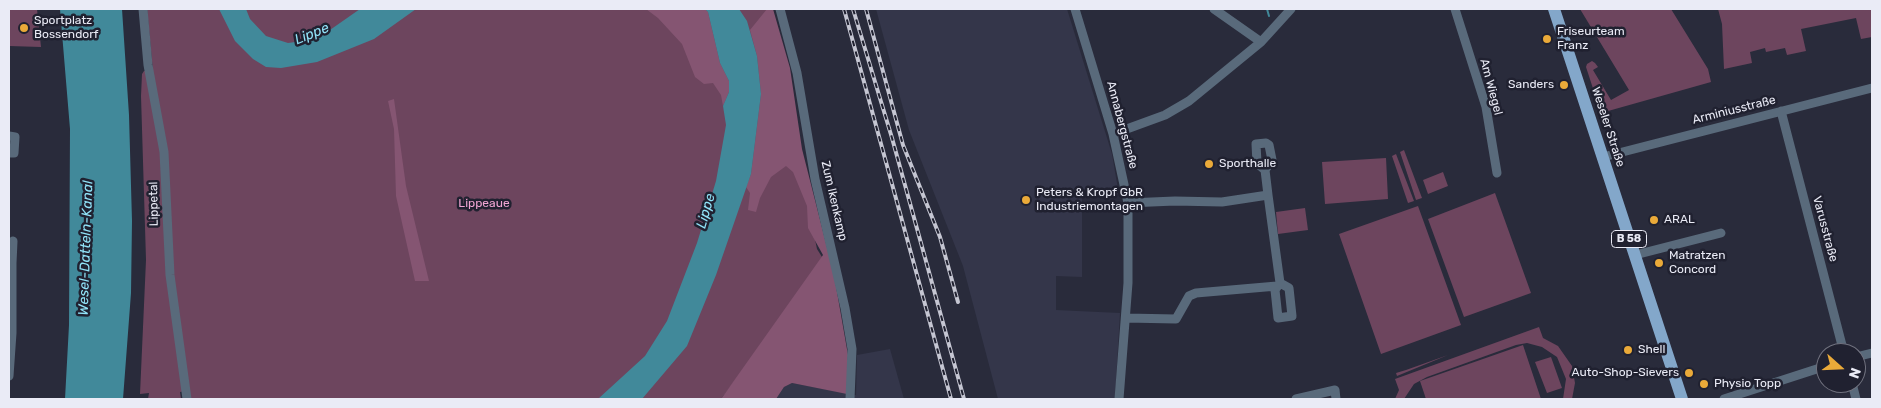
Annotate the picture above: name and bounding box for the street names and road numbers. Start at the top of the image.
street label: Am Wiegel [1477,57,1505,117]
street label: Annabergstraße [1103,80,1141,170]
street label: Weseler Straße [1588,85,1628,169]
street label: Arminiusstraße [1691,93,1777,127]
street label: Zum Ikenkamp [818,160,850,242]
street label: Lippetal [146,181,162,227]
street label: Varusstraße [1809,195,1841,263]
road number: B 58 [1612,230,1646,248]

